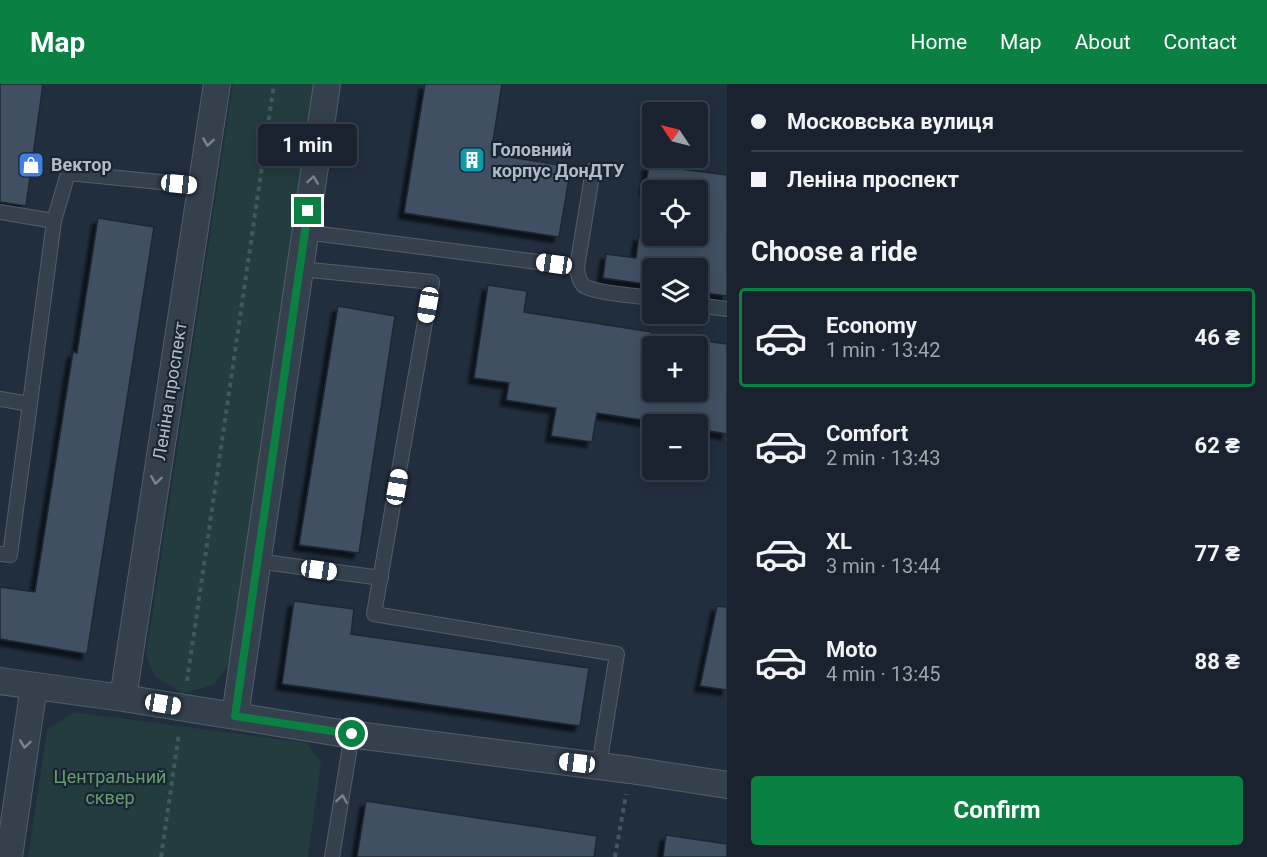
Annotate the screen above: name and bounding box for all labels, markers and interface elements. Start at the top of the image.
text: Map [30,26,85,59]
text: Home [911,30,967,54]
text: Map [1000,30,1042,54]
text: About [1075,30,1131,54]
text: Contact [1164,30,1237,54]
north arrow [642,102,708,168]
map controls [642,102,708,480]
text: Московська вулиця [787,109,994,134]
callout: 1 min [258,124,358,166]
text: 1 min [282,133,333,157]
one-way arrow [202,136,215,146]
place label: Головний корпус ДонДТУ [492,139,625,181]
building icon: Головний корпус ДонДТУ [457,145,487,175]
shop icon: Вектор [16,150,46,180]
place label: Вектор [51,154,112,175]
text: Леніна проспект [787,167,959,192]
car [160,173,198,195]
one-way arrow [306,175,318,184]
button: locate [642,180,708,246]
route end [294,197,321,224]
text: Choose a ride [751,236,917,268]
car [535,253,573,275]
button: layers [642,258,708,324]
car [416,286,440,324]
icon: car [754,311,808,365]
text: Economy [826,313,917,338]
street label: Леніна проспект [148,320,191,462]
text: 46 ₴ [1195,325,1240,350]
button: + [642,336,708,402]
text: 1 min · 13:42 [826,338,941,362]
button: − [642,414,708,480]
icon: car [754,419,808,473]
text: Comfort [826,421,908,446]
text: 62 ₴ [1195,433,1240,458]
text: 2 min · 13:43 [826,446,941,470]
car [385,468,409,506]
one-way arrow [151,475,163,485]
icon: car [754,527,808,581]
text: XL [826,529,852,554]
text: 77 ₴ [1195,541,1240,566]
text: 3 min · 13:44 [826,554,941,578]
car [300,559,338,581]
icon: car [754,635,808,689]
text: Moto [826,637,877,662]
text: 88 ₴ [1195,649,1240,674]
text: 4 min · 13:45 [826,662,941,686]
car [144,692,182,716]
route start [338,720,365,747]
one-way arrow [20,740,32,749]
car [558,752,596,774]
park label: Центральний сквер [54,766,166,808]
button: Confirm [751,776,1243,845]
one-way arrow [335,795,347,804]

